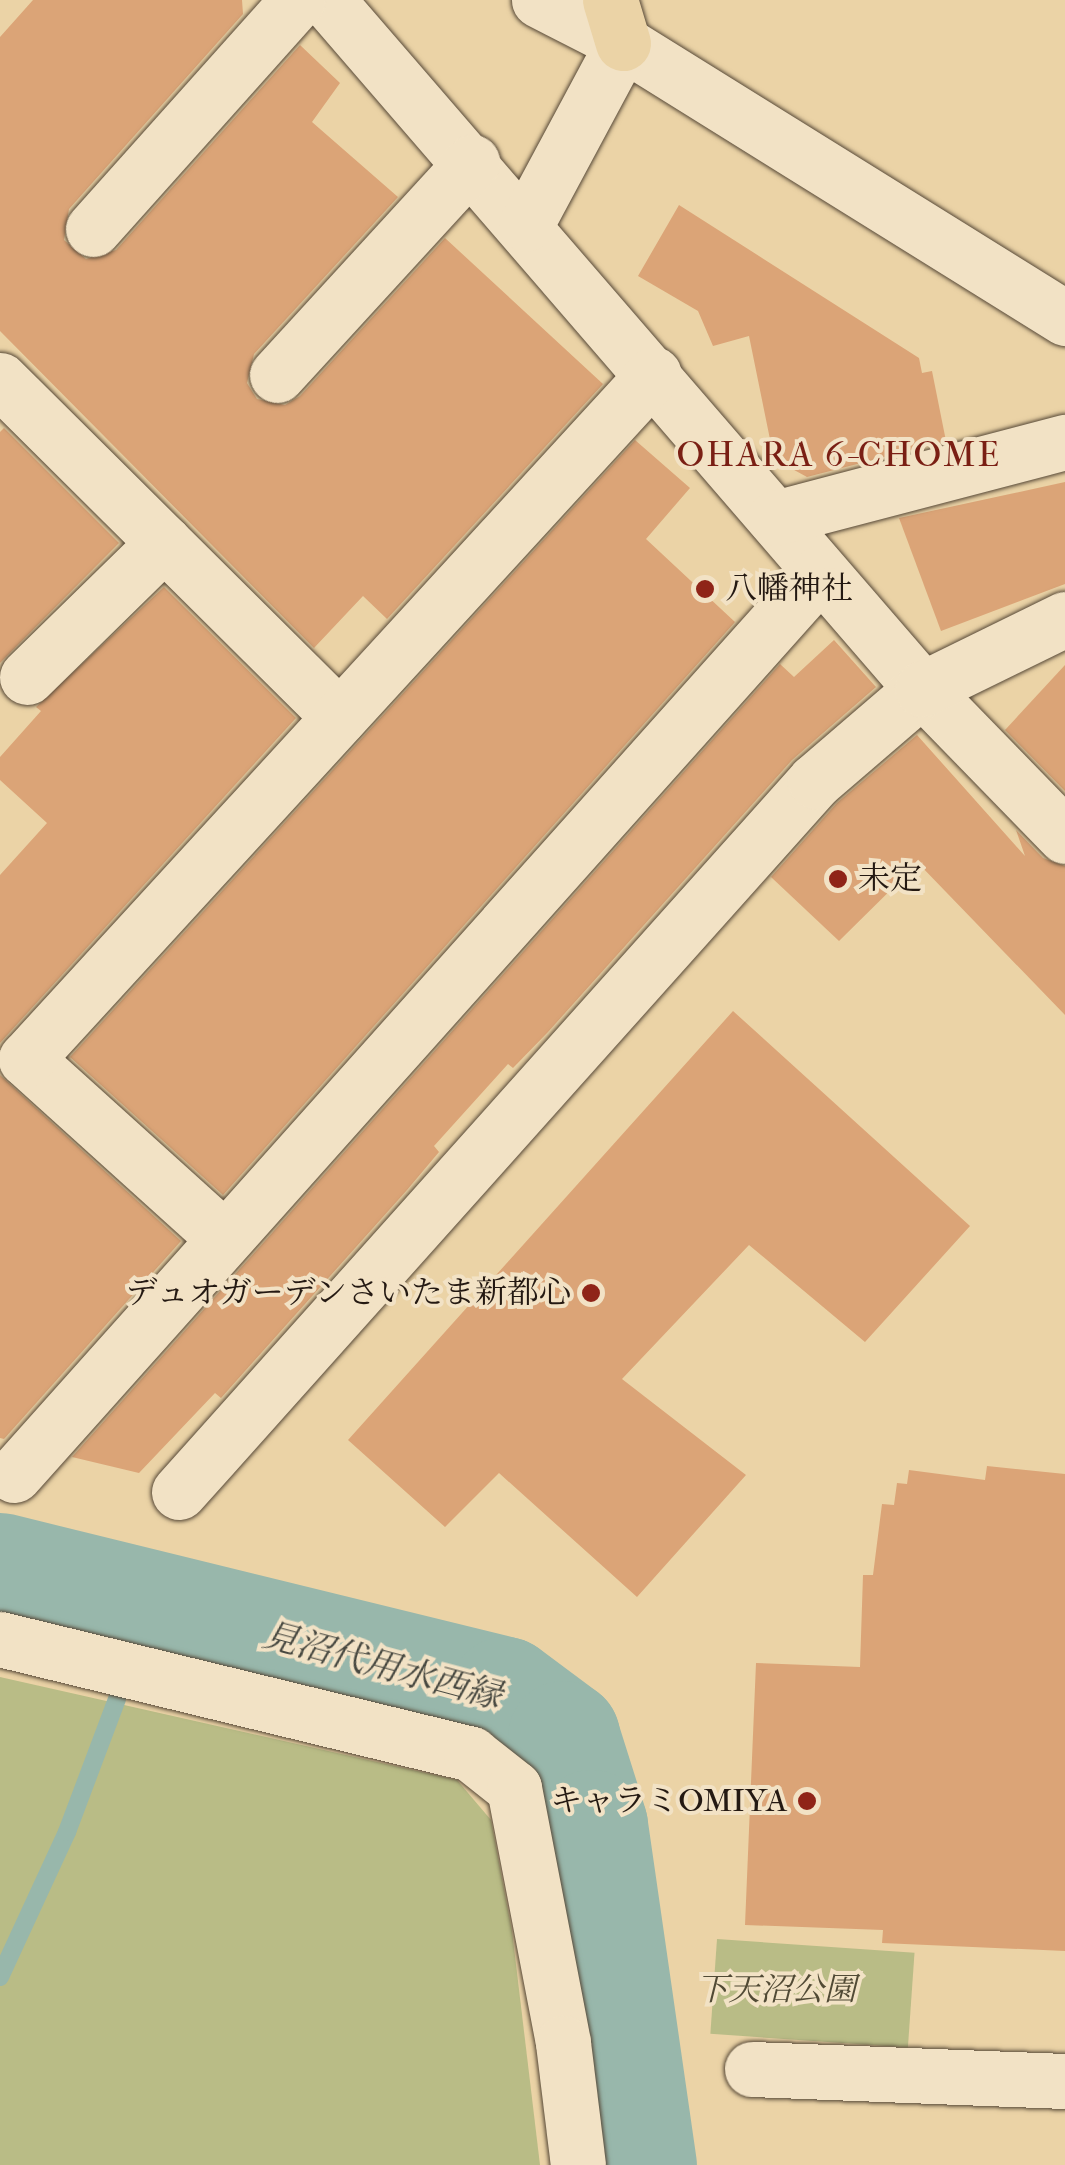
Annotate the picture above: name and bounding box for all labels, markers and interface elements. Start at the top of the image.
district label: OHARA 6-CHOME [676,434,1002,476]
place label: 八幡神社 [725,570,853,608]
marker: 八幡神社 [694,578,716,600]
place label: 未定 [858,860,922,898]
marker: 未定 [827,868,849,890]
place label: デュオガーデンさいたま新都心 [123,1274,571,1312]
marker: デュオガーデンさいたま新都心 [580,1282,602,1304]
water label: 見沼代用水西縁 [258,1614,506,1718]
place label: キャラミOMIYA [550,1782,787,1820]
marker: キャラミOMIYA [796,1790,818,1812]
park label: 下天沼公園 [696,1971,856,2009]

